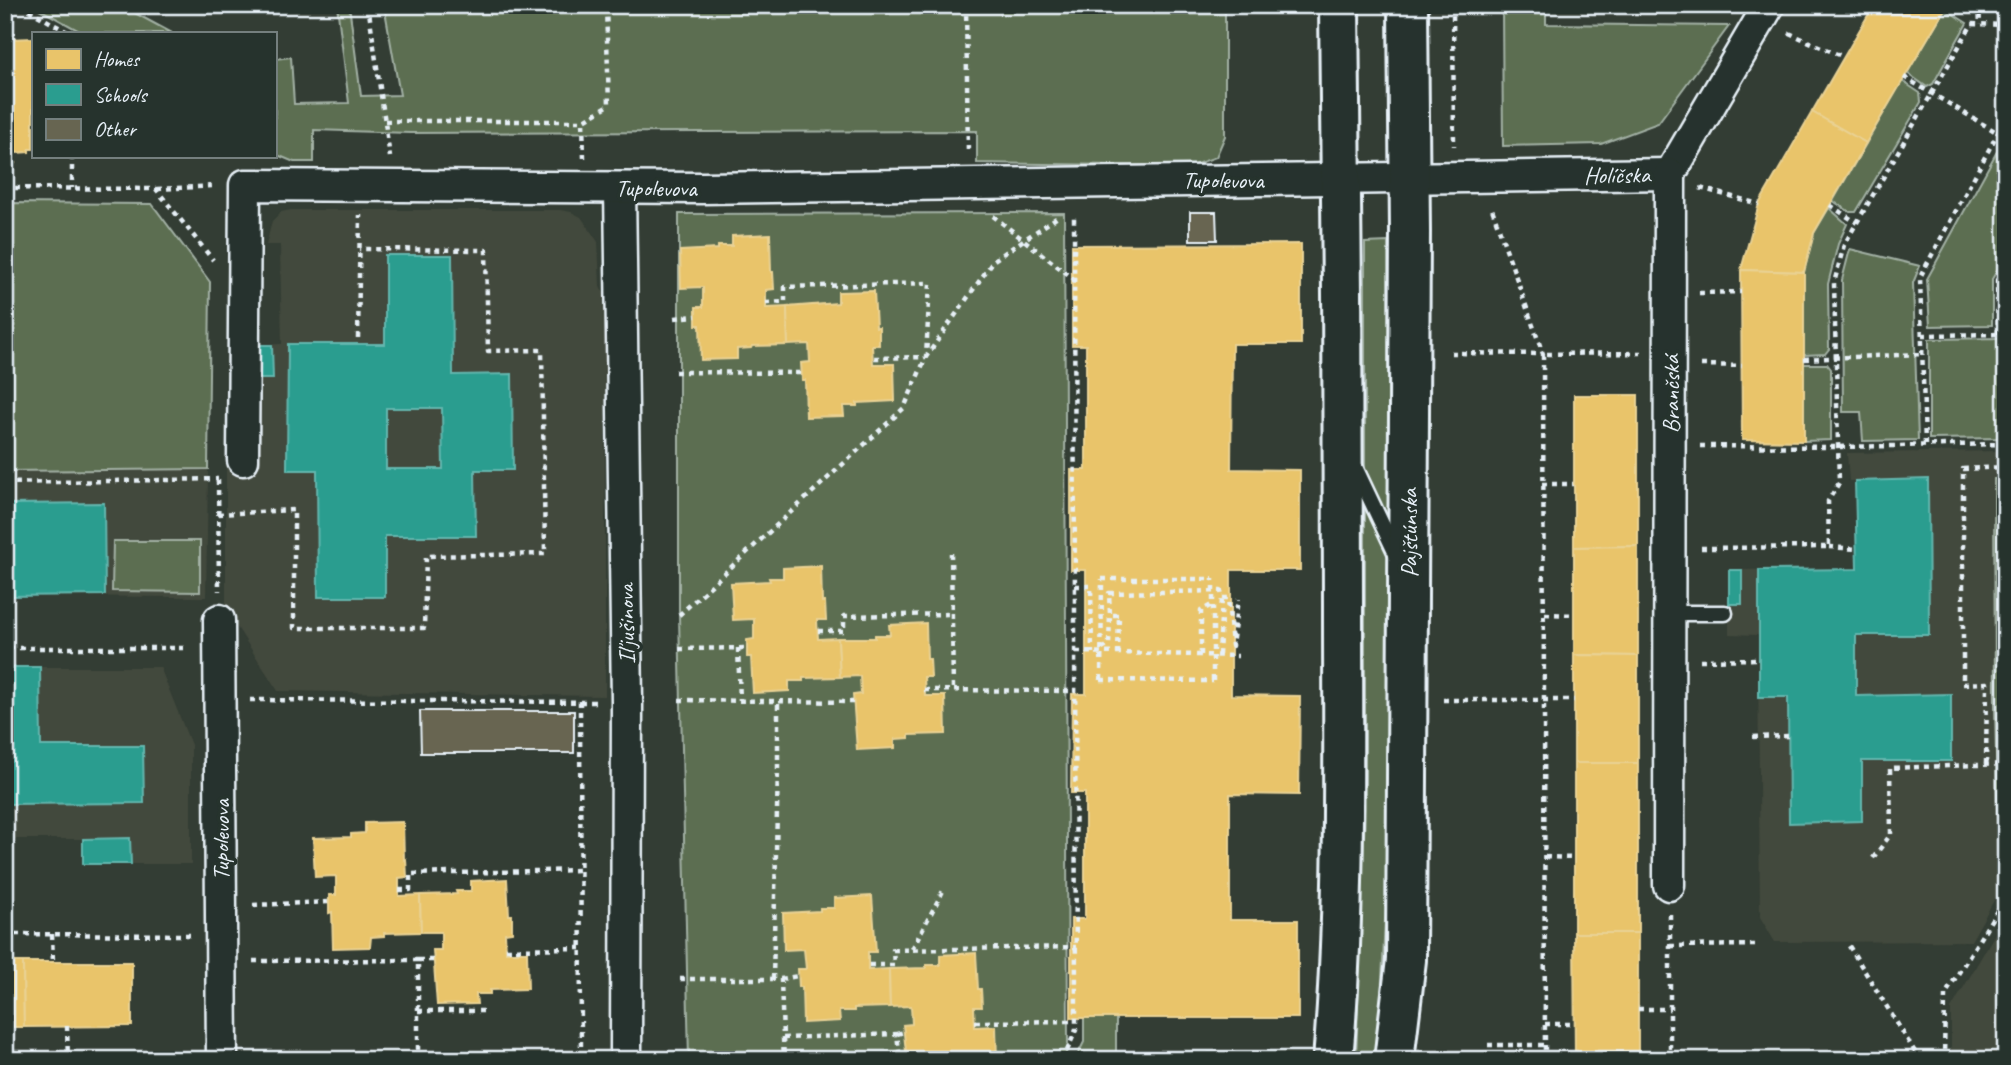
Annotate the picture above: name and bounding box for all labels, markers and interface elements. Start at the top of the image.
legend [32,32,276,158]
text: Homes [94,46,141,72]
text: Schools [94,82,148,108]
text: Other [94,116,137,142]
street label: Holíčska [1584,159,1652,191]
street label: Tupolevova [1182,165,1265,195]
street label: Tupolevova [615,173,698,203]
street label: Brančská [1656,352,1686,433]
street label: Pajštúnska [1394,487,1424,577]
street label: Iľjušinova [610,582,642,664]
street label: Tupolevova [206,798,236,881]

